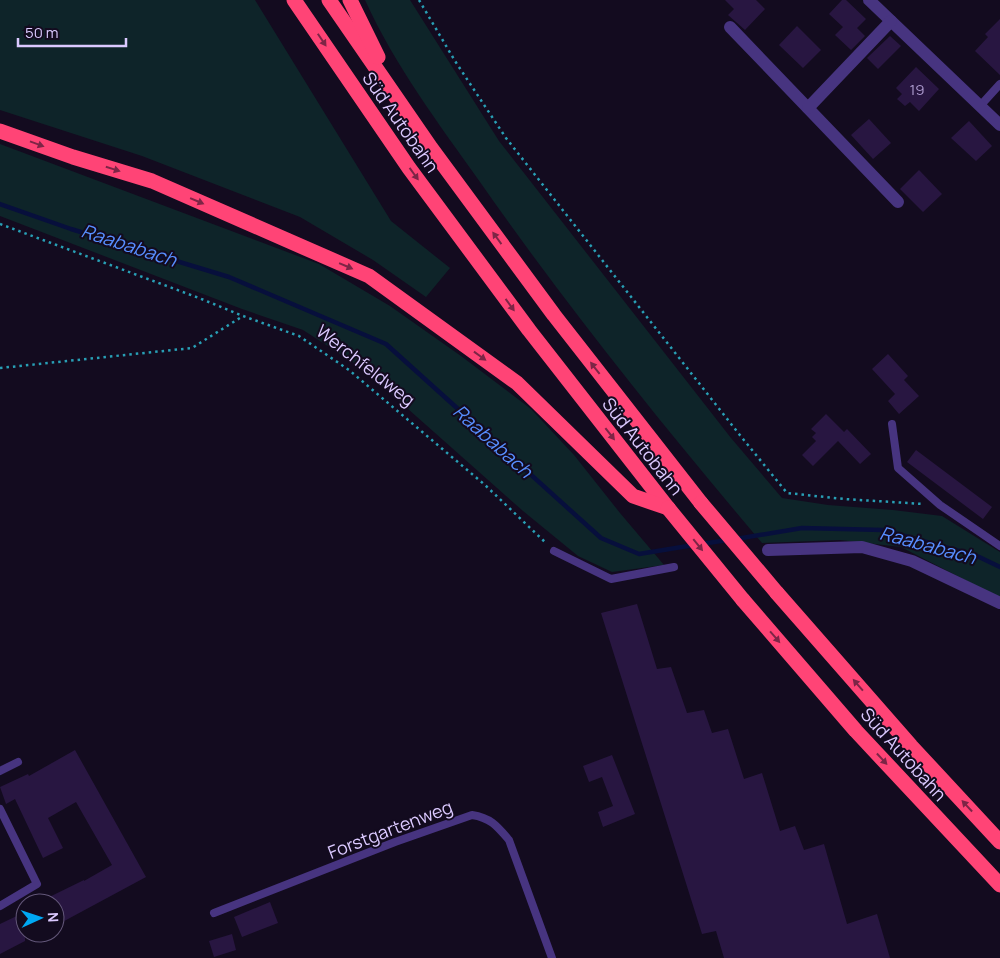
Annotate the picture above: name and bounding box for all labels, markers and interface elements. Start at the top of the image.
scale bar [18,15,125,47]
text: 50 m [25,22,59,43]
one-way arrow [317,33,327,47]
street label: Süd Autobahn [357,67,445,177]
house number: 19 [909,79,925,100]
one-way arrow [29,141,44,148]
one-way arrow [105,166,120,174]
one-way arrow [408,167,419,180]
one-way arrow [190,197,204,205]
water label: Raababach [78,217,181,273]
one-way arrow [492,231,502,245]
one-way arrow [339,262,353,270]
one-way arrow [505,298,515,312]
street label: Werchfeldweg [312,319,420,411]
one-way arrow [473,351,486,362]
one-way arrow [590,361,600,375]
street label: Süd Autobahn [597,392,689,500]
water label: Raababach [448,398,539,484]
one-way arrow [604,427,615,440]
water label: Raababach [877,520,980,570]
one-way arrow [693,539,704,552]
one-way arrow [770,630,781,643]
one-way arrow [852,680,864,692]
street label: Süd Autobahn [856,702,952,806]
one-way arrow [877,752,888,765]
street label: Forstgartenweg [324,794,456,864]
one-way arrow [961,800,973,812]
north arrow [15,893,65,943]
text: N [44,912,63,923]

